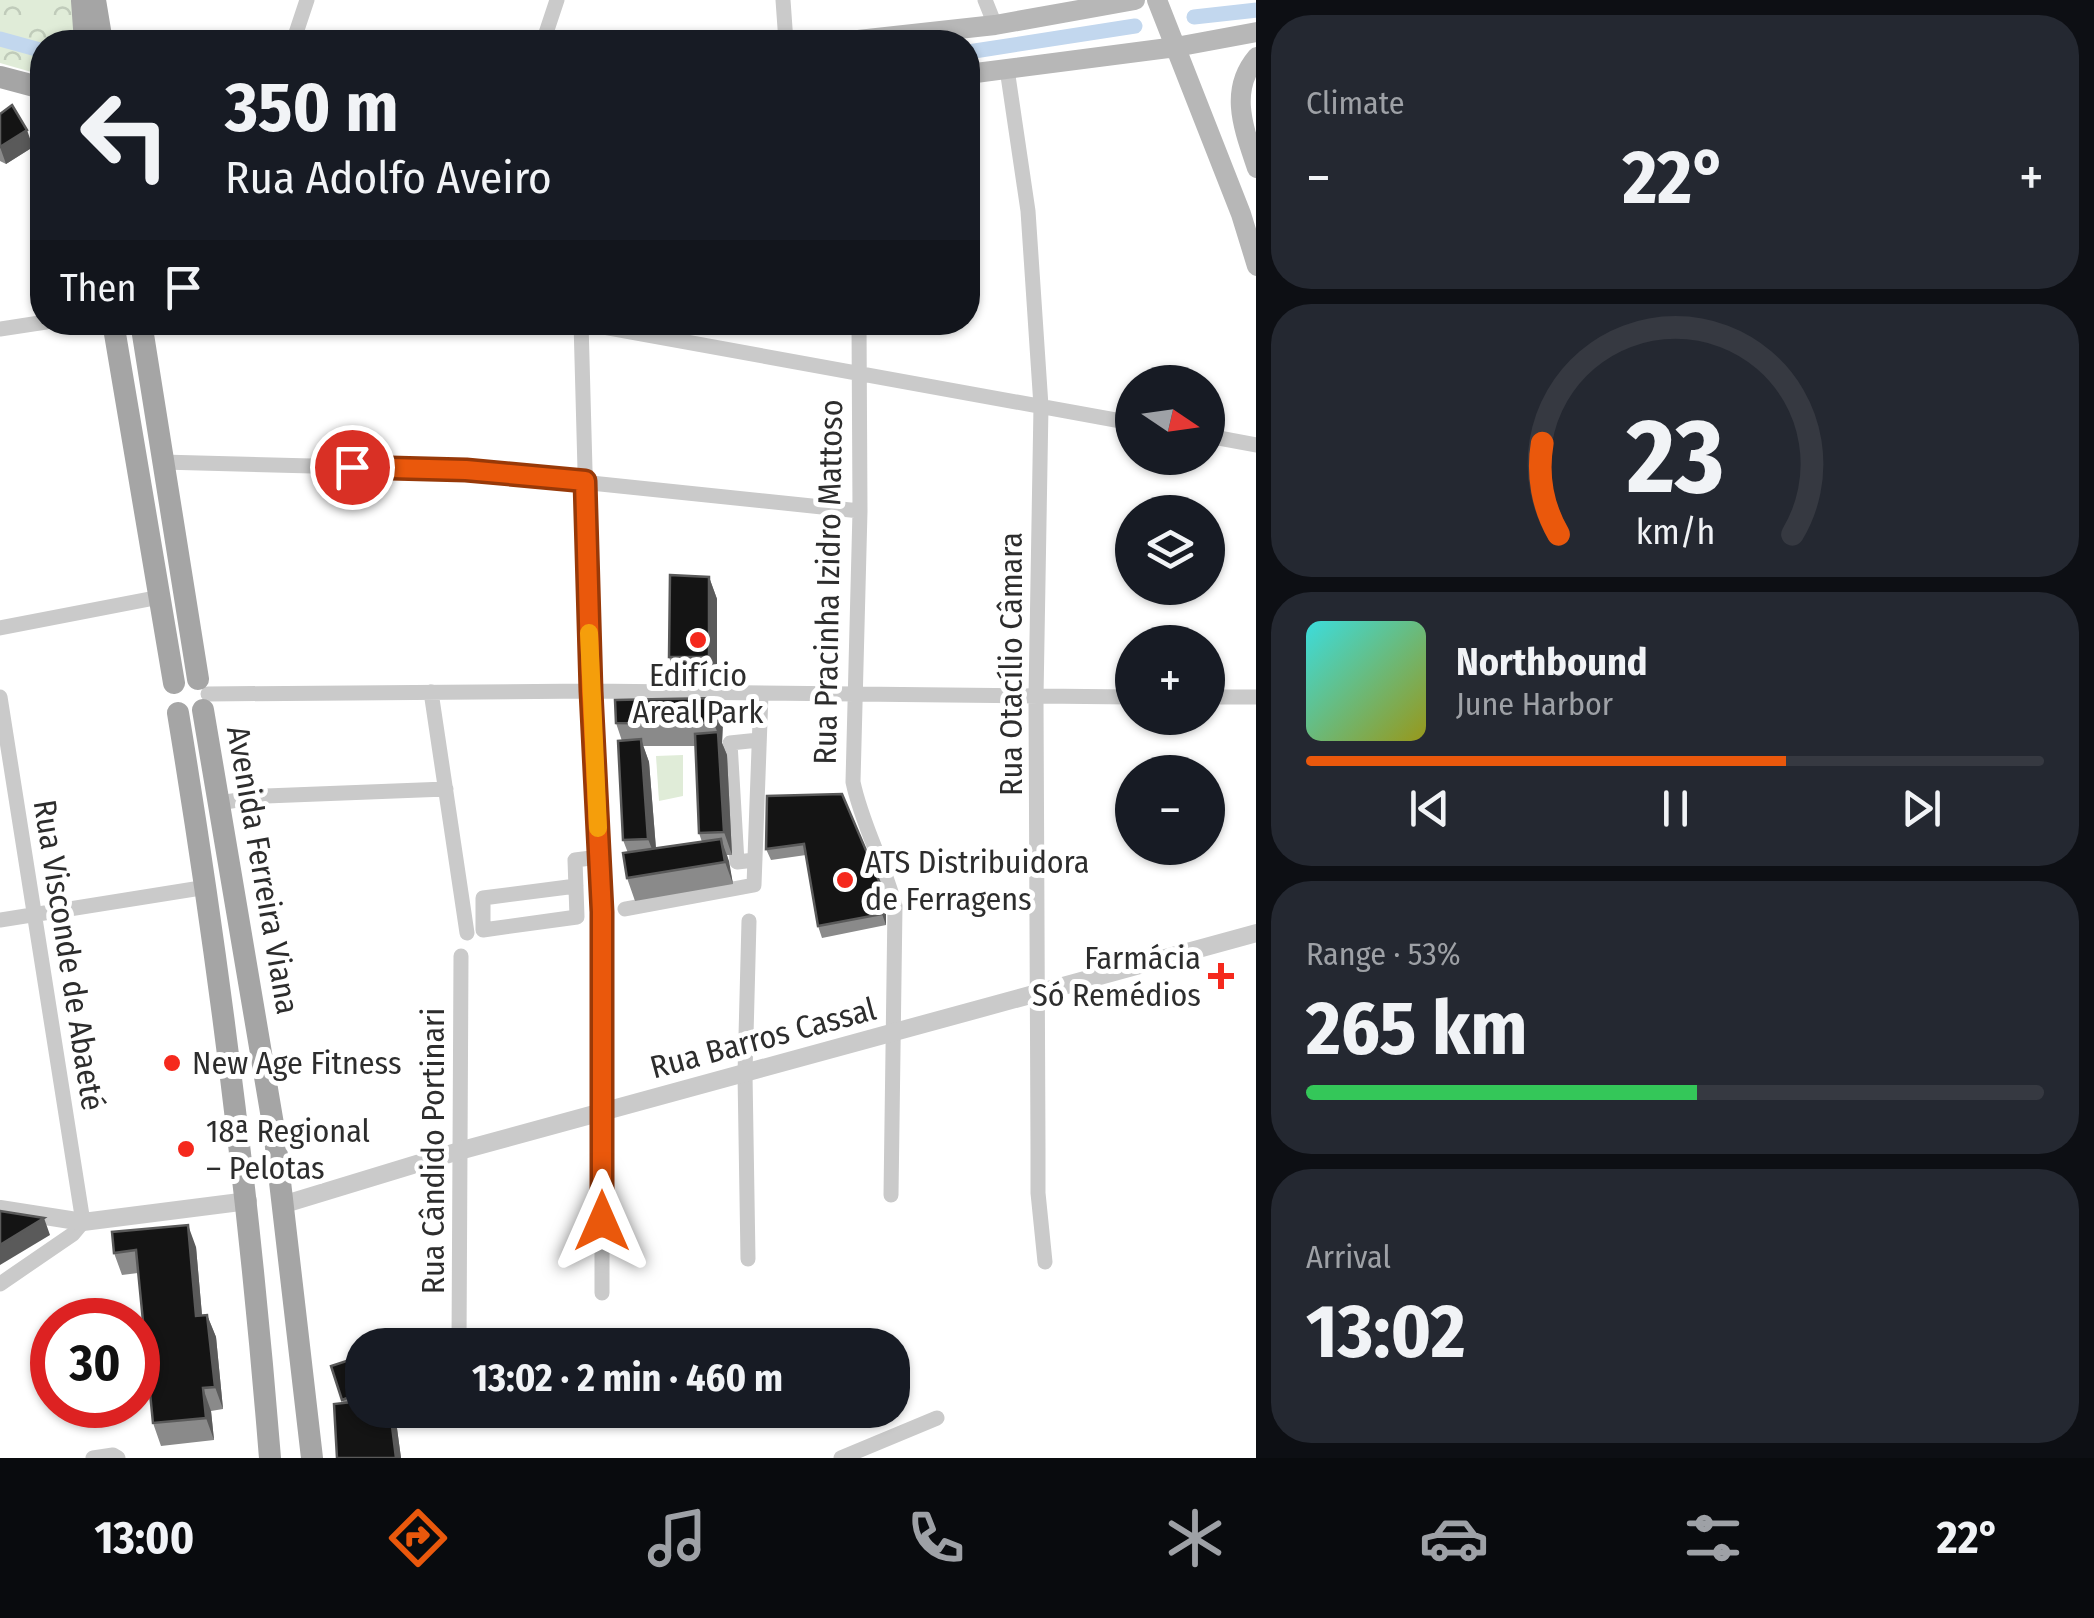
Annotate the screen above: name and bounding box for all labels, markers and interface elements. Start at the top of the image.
text: 350 m [225,66,399,150]
icon: left [60,70,190,200]
text: Climate [1306,84,1405,122]
text: 22° [1623,133,1727,223]
text: − [1306,145,1331,211]
text: + [2019,145,2044,211]
text: Rua Adolfo Aveiro [225,151,552,205]
icon: arrive [156,260,211,315]
text: Then [60,265,136,311]
north arrow [1115,365,1225,475]
map controls [1115,365,1225,865]
text: 23 [1625,395,1724,520]
street label: Rua Pracinha Izidro Mattoso [806,399,850,765]
pin [310,425,395,510]
icon: arrive [325,440,380,495]
button: layers [1115,495,1225,605]
text: km/h [1635,511,1715,553]
street label: Rua Otacílio Câmara [992,532,1030,796]
button: + [1115,625,1225,735]
marker: Edifício Areal Park [687,629,709,651]
text: Northbound [1456,639,1648,685]
place label: Edifício Areal Park [633,656,763,731]
text: June Harbor [1456,685,1613,723]
street label: Avenida Ferreira Viana [219,723,307,1017]
button: − [1115,755,1225,865]
icon: previous [1402,781,1457,836]
icon: pause [1648,781,1703,836]
icon: next [1894,781,1949,836]
street label: Rua Visconde de Abaeté [26,797,112,1113]
place label: ATS Distribuidora de Ferragens [865,843,1089,918]
marker: ATS Distribuidora de Ferragens [834,869,856,891]
text: Range · 53% [1306,935,1461,973]
place label: Farmácia Só Remédios [1032,939,1201,1014]
marker: Farmácia Só Remédios [1210,965,1232,987]
text: 265 km [1306,984,1527,1074]
street label: Rua Barros Cassal [646,990,880,1086]
street label: Rua Cândido Portinari [414,1008,452,1294]
place label: New Age Fitness [192,1044,402,1082]
marker: New Age Fitness [161,1052,183,1074]
place label: 18ª Regional – Pelotas [206,1112,370,1187]
marker: 18ª Regional – Pelotas [175,1138,197,1160]
position arrow [550,1169,654,1273]
text: Arrival [1306,1238,1391,1276]
text: 13:02 [1306,1287,1465,1377]
speed limit sign: 30 [30,1298,160,1428]
text: 13:02 · 2 min · 460 m [472,1355,783,1401]
icon: directions [383,1503,453,1573]
icon: music [642,1503,712,1573]
icon: phone [901,1503,971,1573]
icon: climate [1160,1503,1230,1573]
icon: car [1419,1503,1489,1573]
icon: filters [1678,1503,1748,1573]
text: 13:00 [94,1511,194,1565]
text: 22° [1937,1511,2000,1565]

